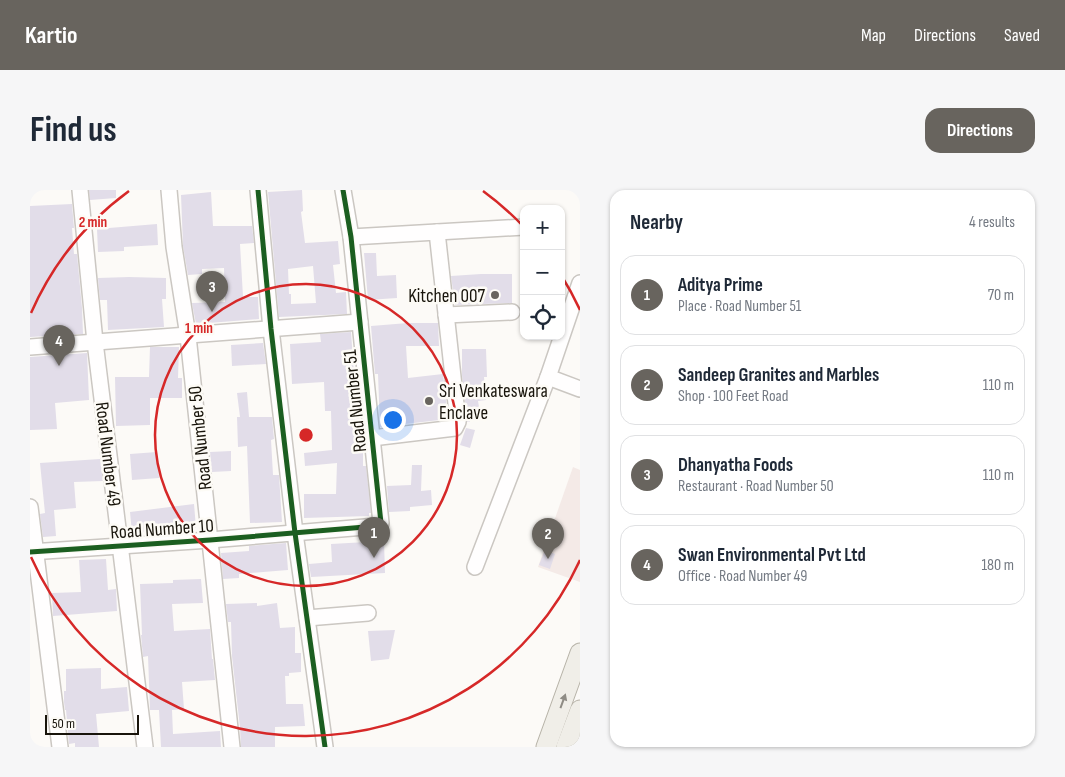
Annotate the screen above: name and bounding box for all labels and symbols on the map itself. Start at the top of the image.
text: 2 min [79,213,107,232]
pin: 3 [196,271,228,312]
place label: Kitchen 007 [408,285,485,308]
marker: Kitchen 007 [489,289,501,301]
text: 1 min [185,319,213,338]
pin: 4 [43,325,75,366]
street label: Road Number 51 [339,348,372,453]
place label: Sri Venkateswara Enclave [439,380,548,425]
street label: Road Number 50 [184,385,217,491]
marker: Sri Venkateswara Enclave [423,395,435,407]
street label: Road Number 49 [90,401,125,508]
your location [380,407,406,433]
centre of rings [297,426,315,444]
street label: Road Number 10 [110,514,215,545]
pin: 1 [358,517,390,558]
pin: 2 [532,518,564,559]
one-way arrow [559,693,567,708]
scale bar [45,712,139,735]

